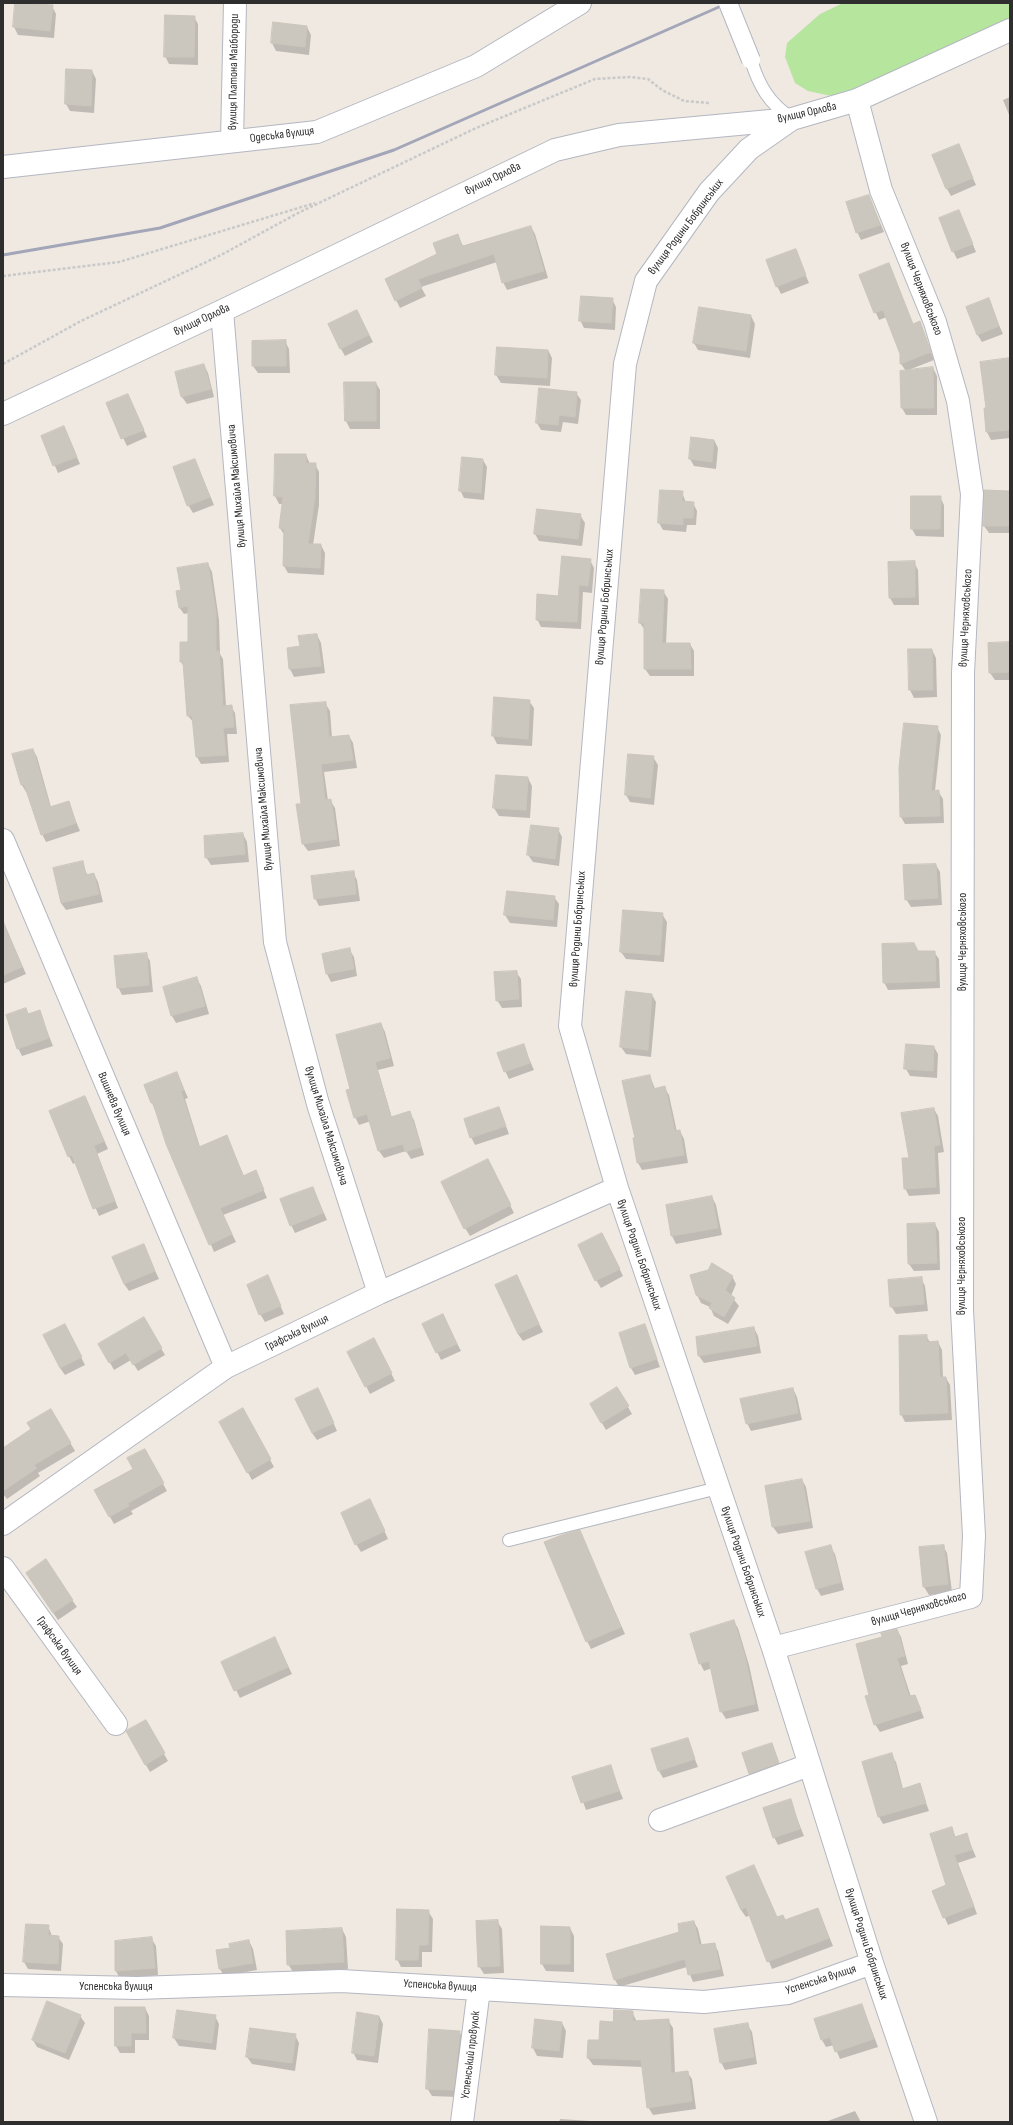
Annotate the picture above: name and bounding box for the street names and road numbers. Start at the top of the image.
street label: вулиця Платона Майбороди [226,14,242,130]
street label: вулиця Орлова [776,99,838,127]
street label: Одеська вулиця [249,124,315,146]
street label: вулиця Орлова [463,159,523,199]
street label: вулиця Родини Бобринських [645,176,727,278]
street label: вулиця Черняховського [897,240,945,338]
street label: вулиця Орлова [172,301,232,339]
street label: вулиця Михайла Максимовича [224,424,250,548]
street label: вулиця Родини Бобринських [593,548,617,666]
street label: вулиця Черняховського [956,569,976,667]
street label: вулиця Михайла Максимовича [251,747,277,871]
street label: вулиця Родини Бобринських [567,871,589,987]
street label: вулиця Черняховського [956,893,970,991]
street label: вулиця Михайла Максимовича [301,1065,351,1187]
street label: Вишнева вулиця [94,1070,134,1138]
street label: вулиця Родини Бобринських [613,1198,665,1312]
street label: вулиця Черняховського [955,1217,969,1315]
street label: Графська вулиця [263,1311,331,1355]
street label: вулиця Родини Бобринських [717,1505,769,1619]
street label: вулиця Черняховського [870,1589,968,1629]
street label: Графська вулиця [33,1614,85,1678]
street label: вулиця Родини Бобринських [841,1887,891,2001]
street label: Успенська вулиця [784,1962,858,1998]
street label: Успенська вулиця [403,1977,477,1995]
street label: Успенська вулиця [79,1980,153,1994]
street label: Успенський провулок [458,2010,484,2100]

